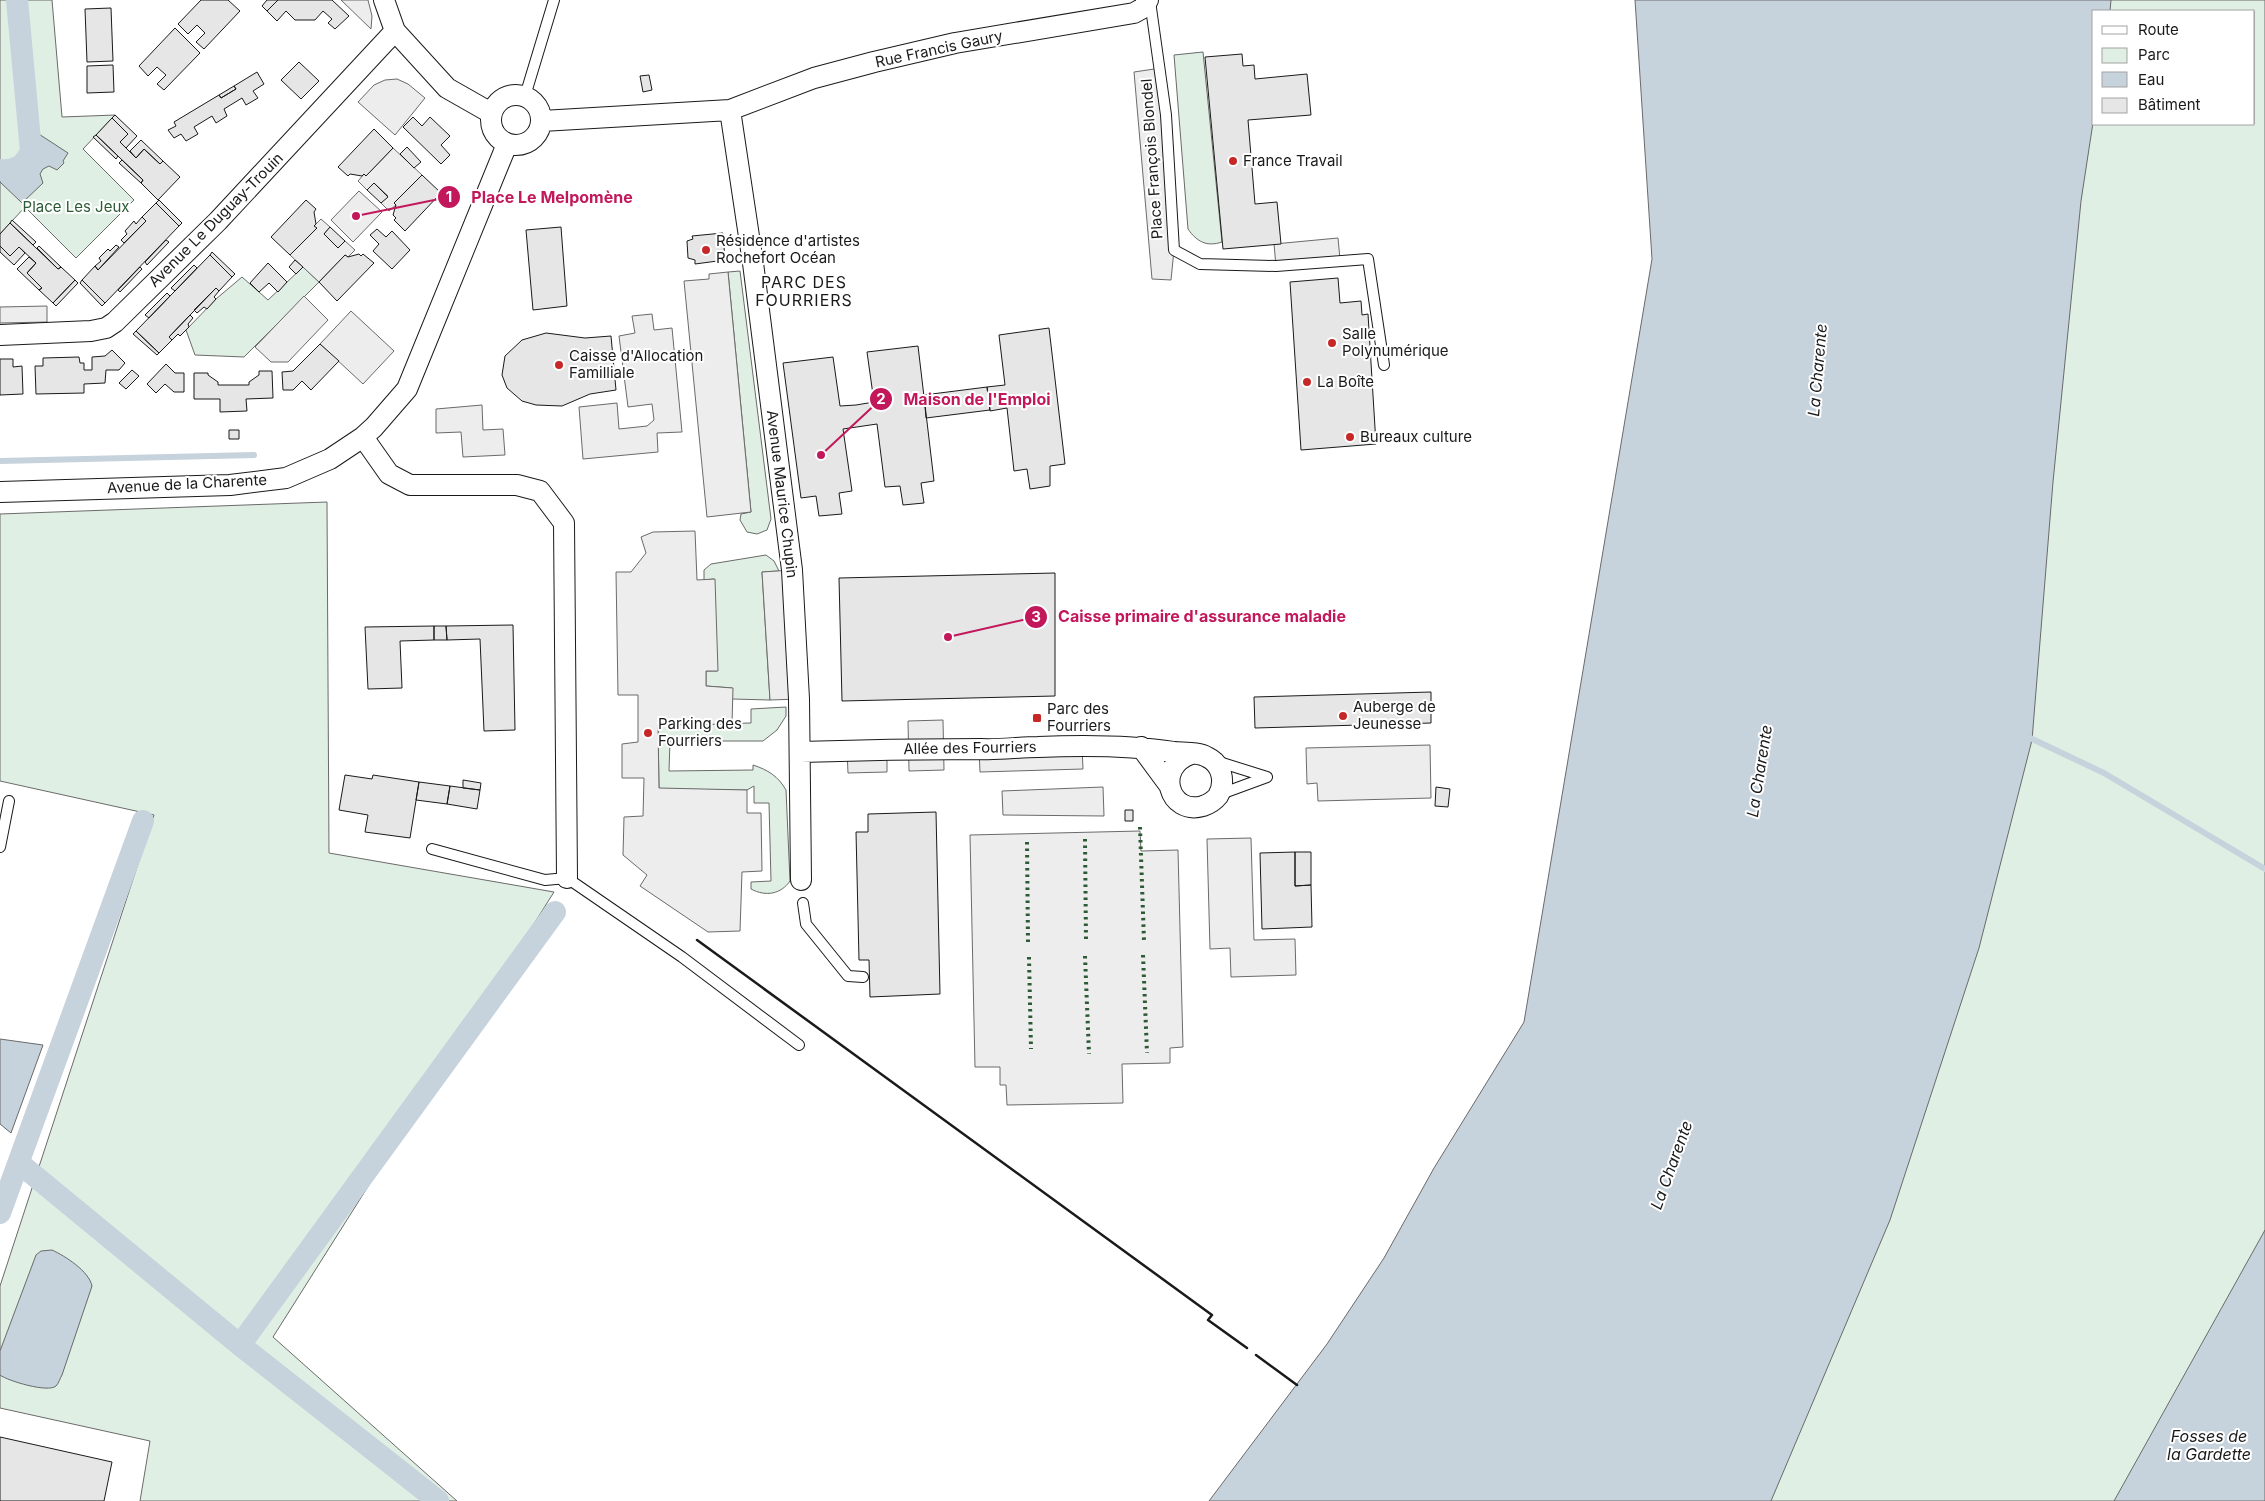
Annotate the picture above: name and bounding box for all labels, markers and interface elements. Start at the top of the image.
legend [2092,10,2255,125]
text: Route [2138,20,2179,39]
street label: Rue Francis Gaury [873,26,1005,71]
text: Parc [2138,45,2170,64]
text: Eau [2138,70,2164,89]
street label: Place François Blondel [1136,78,1167,240]
text: Bâtiment [2138,95,2201,114]
street label: Avenue Le Duguay-Trouin [144,148,287,291]
place label: France Travail [1243,151,1343,170]
marker: France Travail [1227,155,1239,167]
callout: Place Le Melpomène [437,181,643,212]
text: 1 [446,187,452,206]
text: Place Le Melpomène [471,187,633,207]
park label: Place Les Jeux [23,197,129,216]
place label: Résidence d'artistes Rochefort Océan [716,231,860,267]
marker: Résidence d'artistes Rochefort Océan [700,244,712,256]
district label: PARC DES FOURRIERS [755,272,853,310]
water label: La Charente [1803,323,1831,417]
place label: Salle Polynumérique [1342,324,1449,360]
marker: Salle Polynumérique [1326,337,1338,349]
place label: Caisse d'Allocation Familliale [569,346,703,382]
marker: Caisse d'Allocation Familliale [553,359,565,371]
place label: La Boîte [1317,372,1374,391]
marker: La Boîte [1301,376,1313,388]
callout: Maison de l'Emploi [869,383,1061,414]
text: 2 [876,389,886,408]
text: Maison de l'Emploi [903,389,1051,409]
street label: Avenue Maurice Chupin [763,409,802,579]
place label: Bureaux culture [1360,427,1472,446]
marker: Bureaux culture [1344,431,1356,443]
street label: Avenue de la Charente [107,470,267,497]
callout: Caisse primaire d'assurance maladie [1024,601,1356,632]
text: Caisse primaire d'assurance maladie [1058,606,1346,626]
text: 3 [1031,607,1041,626]
place label: Auberge de Jeunesse [1353,697,1436,733]
place label: Parc des Fourriers [1047,699,1111,735]
marker: Auberge de Jeunesse [1337,710,1349,722]
marker: Parc des Fourriers [1031,712,1043,724]
place label: Parking des Fourriers [658,714,742,750]
water label: La Charente [1742,723,1776,819]
marker: Parking des Fourriers [642,727,654,739]
street label: Allée des Fourriers [903,737,1037,758]
water label: La Charente [1646,1118,1696,1212]
water label: Fosses de la Gardette [2167,1426,2251,1464]

